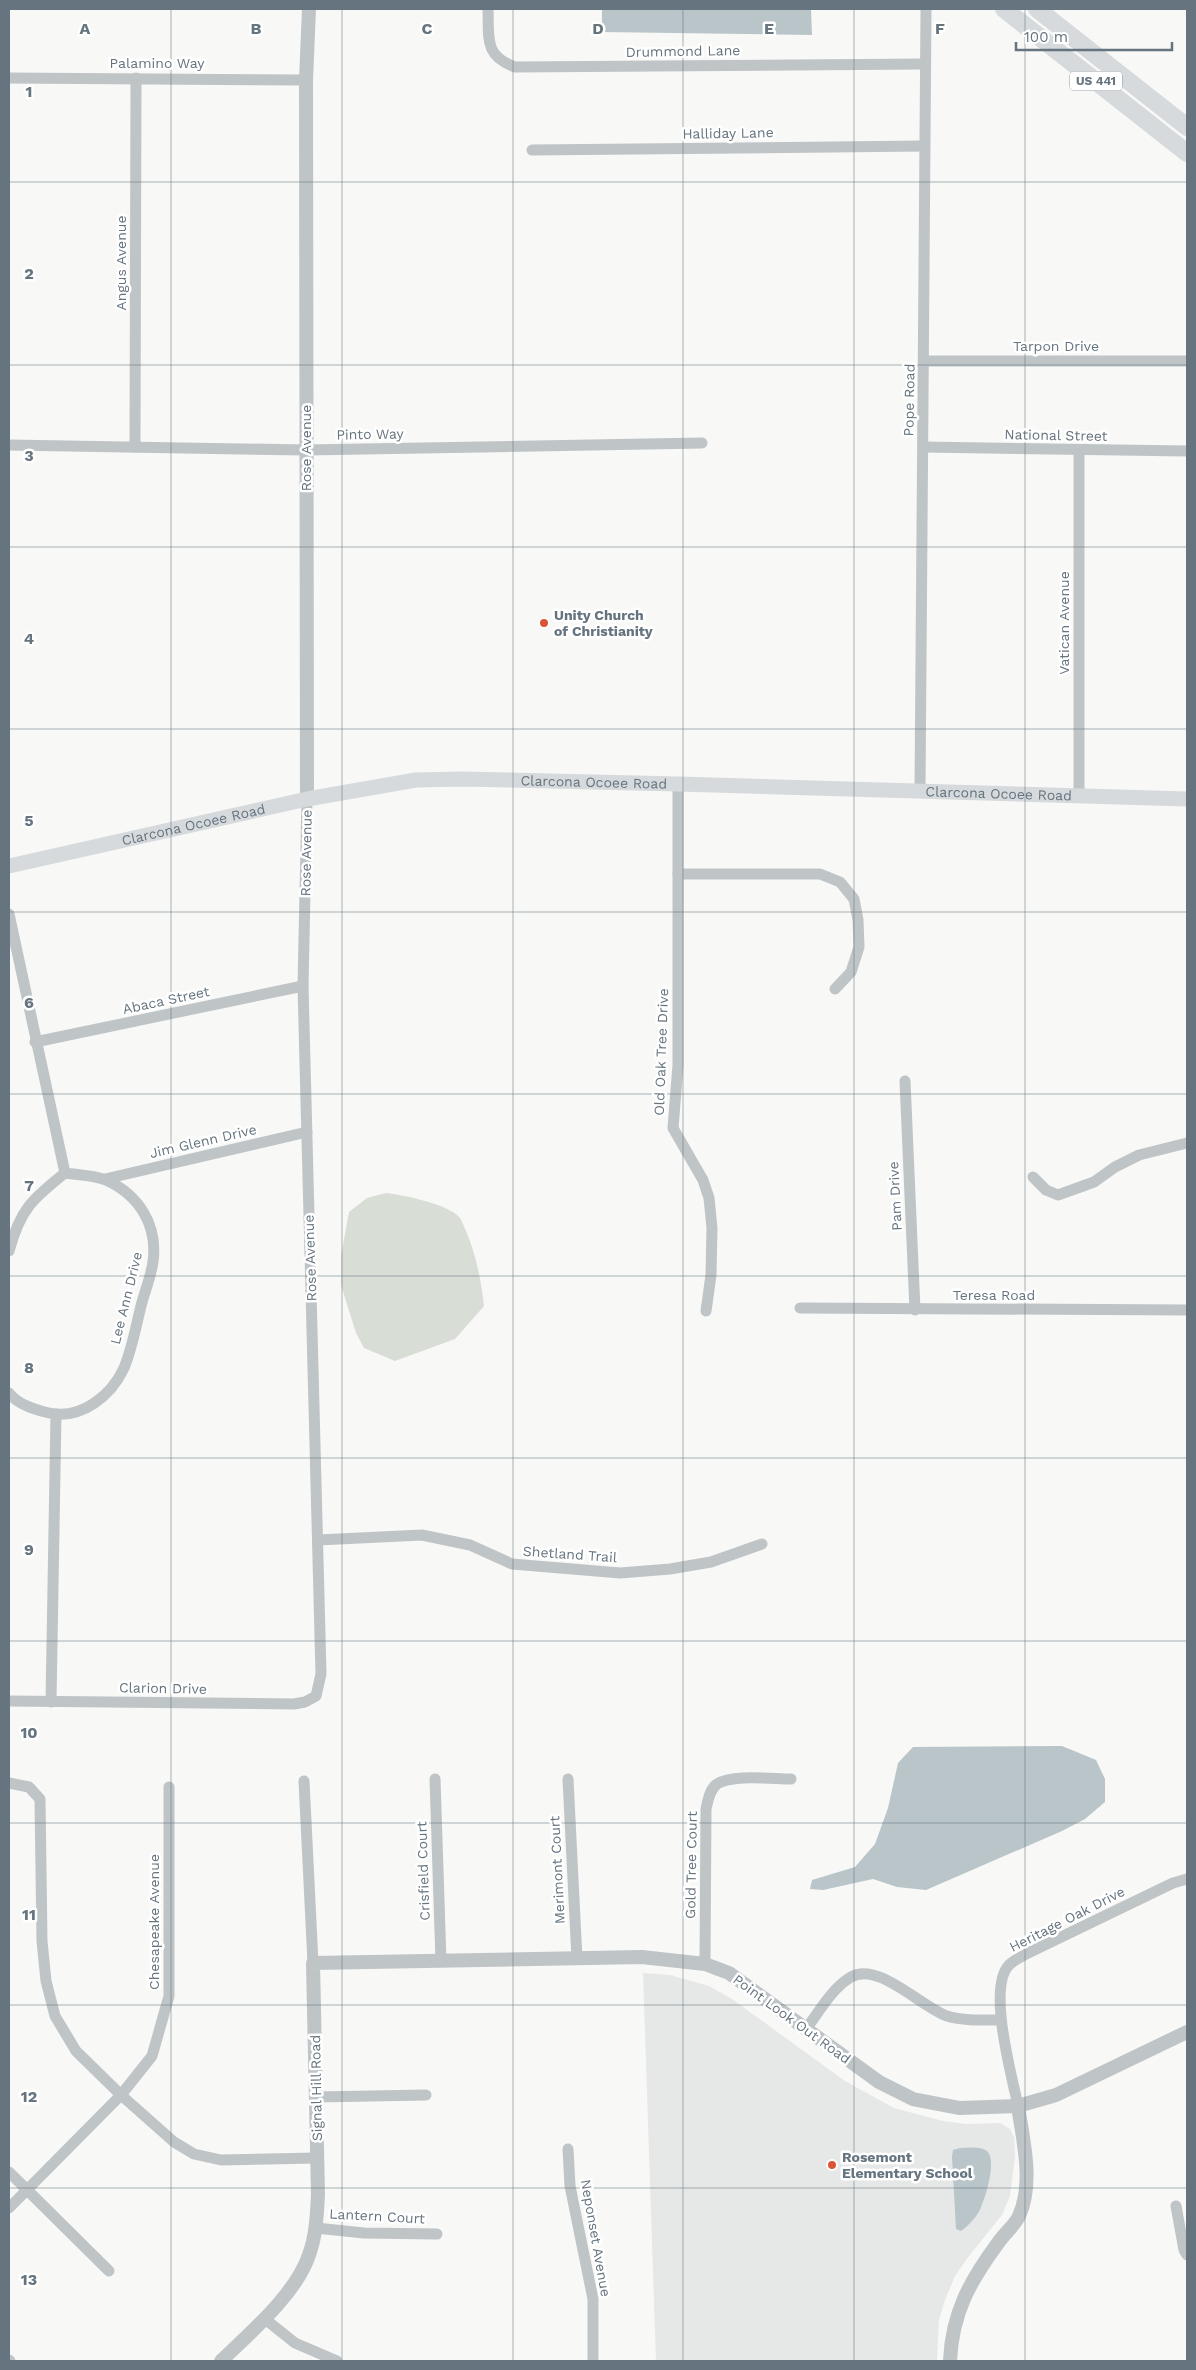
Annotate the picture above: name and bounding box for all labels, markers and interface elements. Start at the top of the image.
text: A [80,19,91,38]
text: B [251,19,262,38]
text: C [422,19,433,38]
text: D [592,19,604,38]
text: E [764,19,774,38]
text: F [935,19,945,38]
scale bar [1016,20,1172,52]
text: 100 m [1024,28,1068,46]
street label: Drummond Lane [626,42,740,60]
street label: Palamino Way [110,55,205,71]
road number: US 441 [1070,72,1122,90]
text: 1 [26,82,32,101]
street label: Halliday Lane [682,124,774,142]
street label: Angus Avenue [113,215,129,311]
text: 2 [24,264,34,283]
street label: Tarpon Drive [1013,338,1099,354]
street label: Pope Road [900,364,918,436]
street label: Rose Avenue [298,405,314,491]
street label: Pinto Way [336,425,404,443]
street label: National Street [1004,426,1108,444]
text: 3 [24,446,34,465]
street label: Vatican Avenue [1056,571,1072,675]
place label: Unity Church of Christianity [554,607,653,639]
marker: Unity Church of Christianity [538,617,550,629]
text: 4 [24,629,34,648]
street label: Clarcona Ocoee Road [520,772,667,792]
street label: Clarcona Ocoee Road [925,783,1072,804]
street label: Clarcona Ocoee Road [120,801,267,848]
street label: Rose Avenue [297,810,315,896]
text: 5 [24,811,34,830]
street label: Abaca Street [121,983,211,1017]
street label: Old Oak Tree Drive [651,988,671,1116]
text: 6 [24,993,34,1012]
street label: Jim Glenn Drive [148,1121,258,1161]
street label: Pam Drive [885,1161,905,1231]
text: 7 [24,1176,34,1195]
street label: Rose Avenue [300,1214,320,1302]
street label: Lee Ann Drive [107,1250,145,1346]
street label: Teresa Road [953,1287,1035,1303]
text: 8 [24,1358,34,1377]
text: 9 [24,1540,34,1559]
street label: Shetland Trail [522,1543,618,1565]
street label: Clarion Drive [119,1679,207,1697]
text: 10 [20,1723,38,1742]
street label: Gold Tree Court [682,1811,700,1919]
street label: Merimont Court [546,1815,568,1924]
street label: Crisfield Court [413,1821,433,1921]
street label: Chesapeake Avenue [146,1854,162,1990]
street label: Heritage Oak Drive [1007,1883,1127,1955]
text: 11 [22,1905,36,1924]
street label: Point Look Out Road [730,1971,854,2067]
street label: Signal Hill Road [307,2035,325,2141]
text: 12 [21,2087,37,2106]
place label: Rosemont Elementary School [842,2149,973,2181]
marker: Rosemont Elementary School [826,2159,838,2171]
street label: Neponset Avenue [578,2178,614,2298]
street label: Lantern Court [329,2206,425,2227]
text: 13 [21,2270,37,2289]

